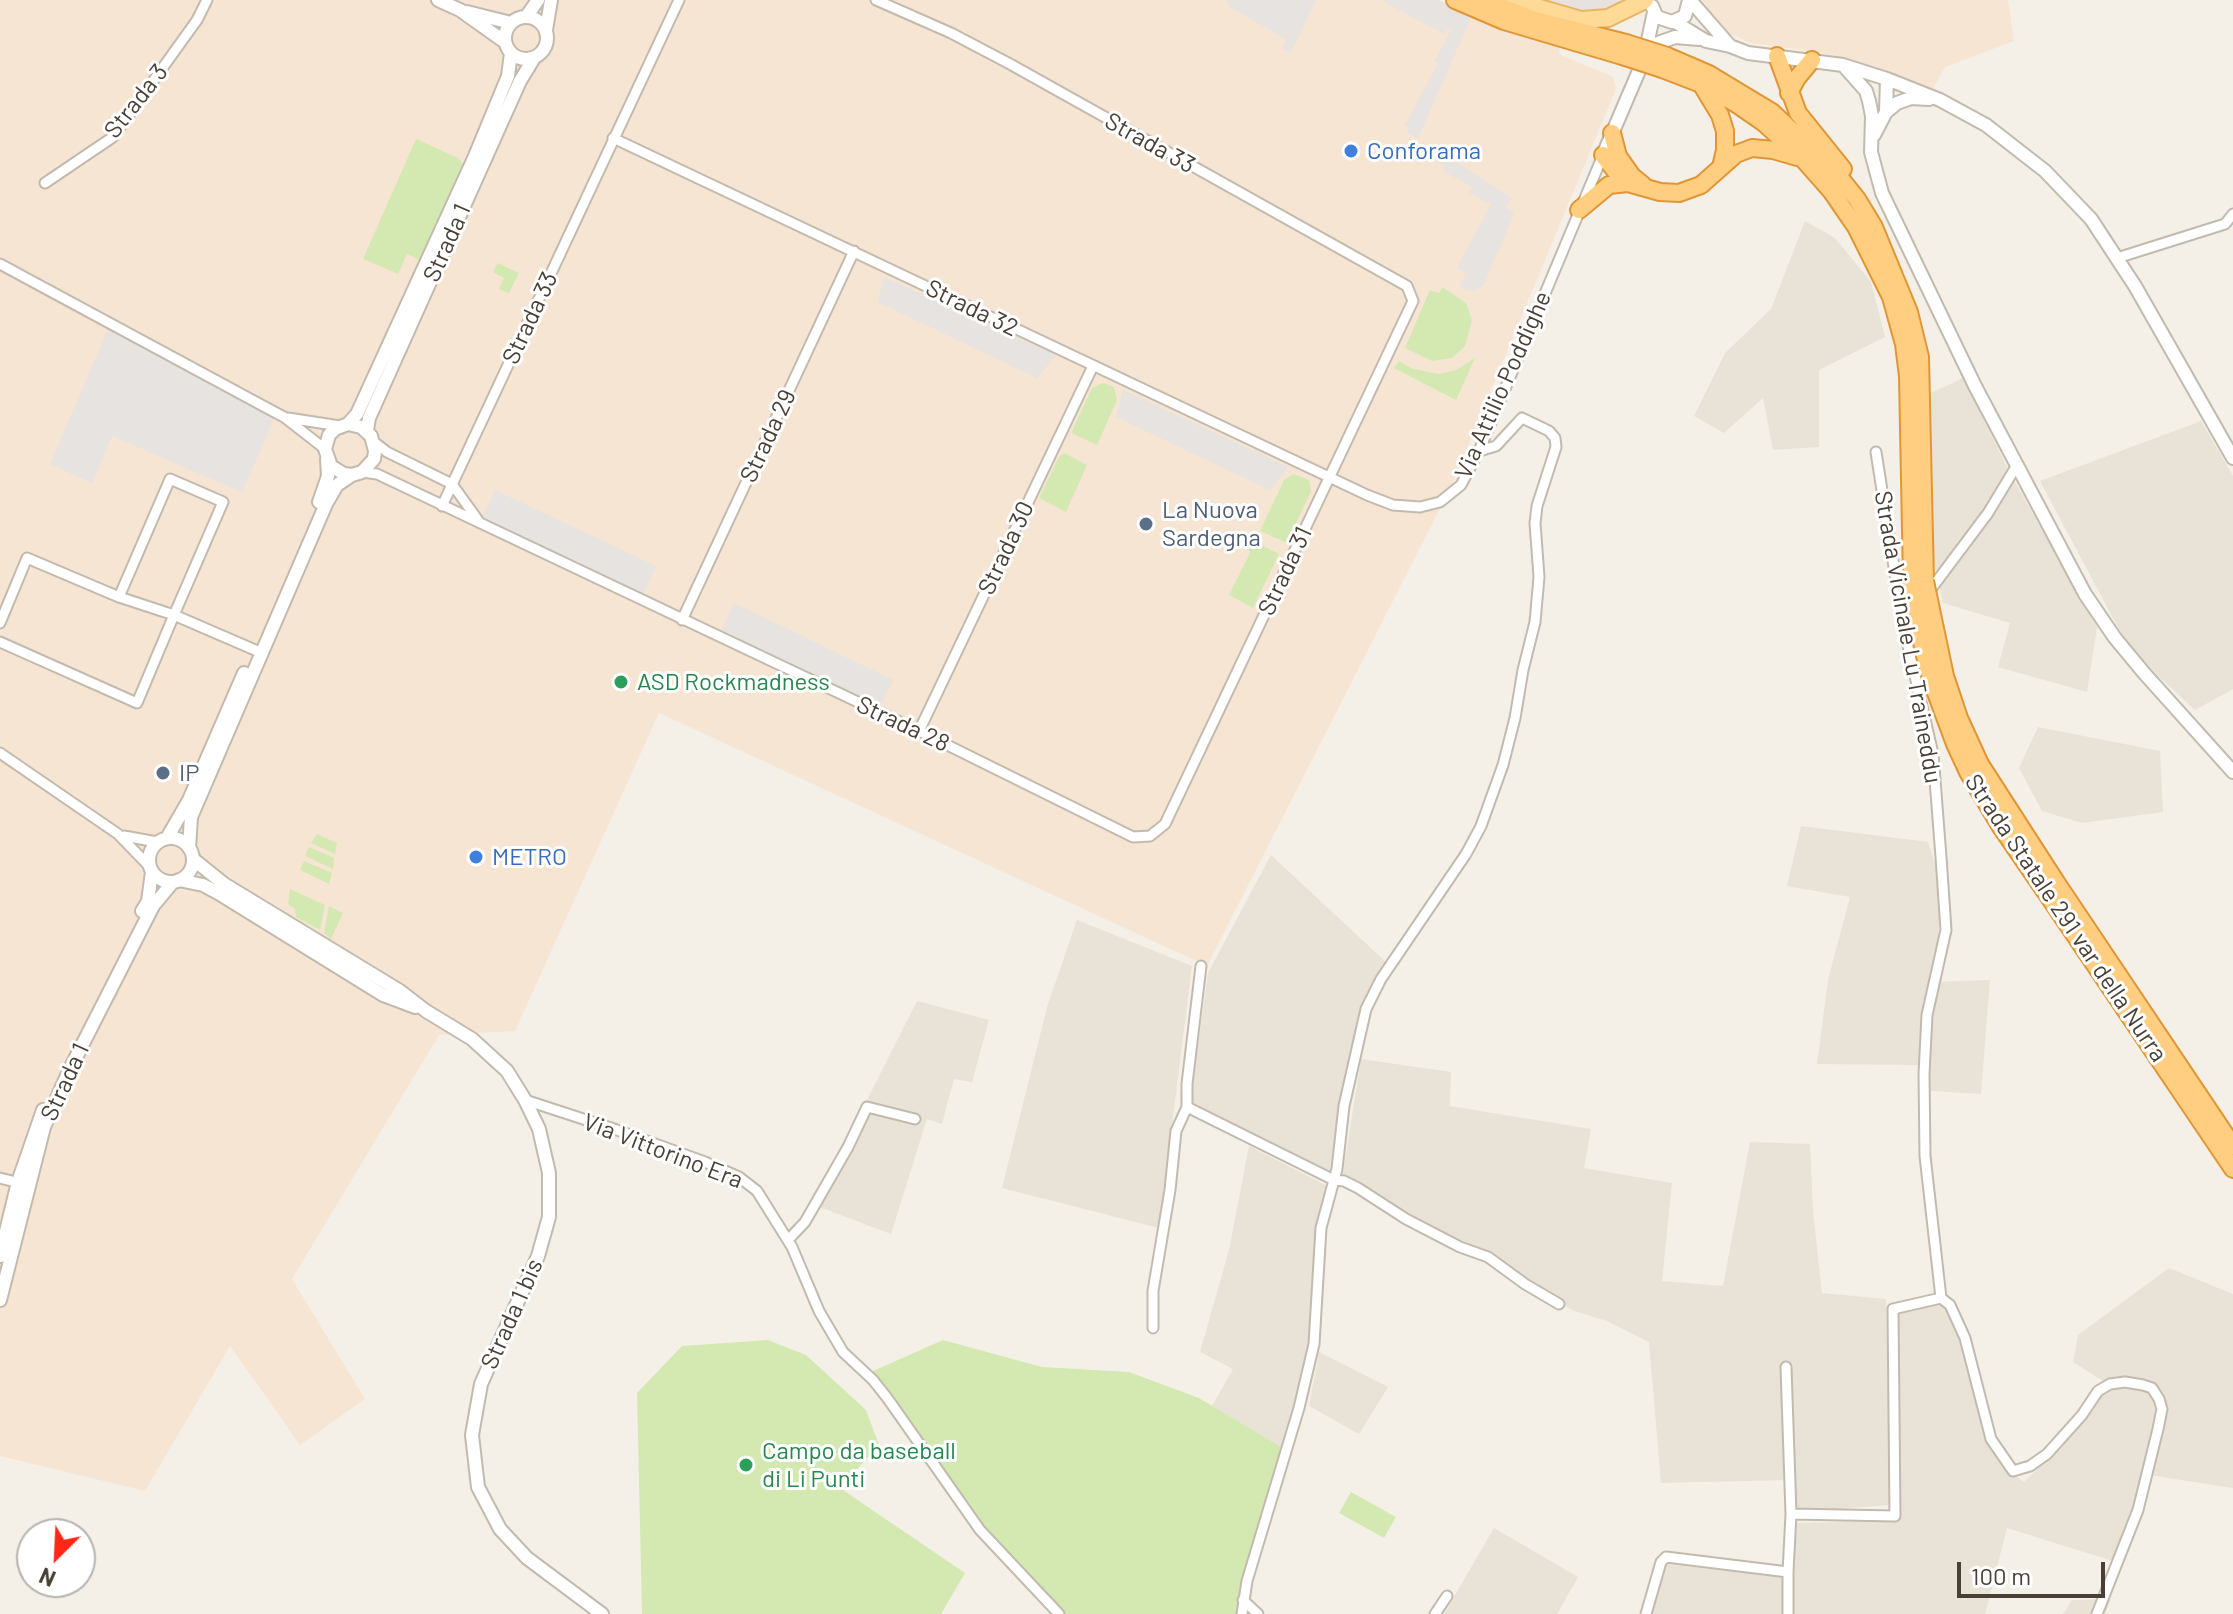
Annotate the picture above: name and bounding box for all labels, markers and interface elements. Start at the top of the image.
street label: Strada 3 [98,58,174,144]
street label: Strada 33 [1100,107,1200,179]
place label: Conforama [1367,137,1481,165]
marker: Conforama [1342,142,1360,160]
street label: Strada 1 [417,200,477,286]
street label: Strada 33 [496,267,564,369]
street label: Strada 32 [921,273,1023,343]
street label: Via Attilio Poddighe [1449,287,1557,483]
street label: Strada 29 [734,385,802,487]
street label: Strada Vicinale Lu Traineddu [1868,489,1948,785]
place label: La Nuova Sardegna [1162,496,1261,552]
street label: Strada 30 [972,497,1040,599]
marker: La Nuova Sardegna [1137,515,1155,533]
street label: Strada 31 [1252,522,1318,620]
place label: ASD Rockmadness [637,668,830,696]
marker: ASD Rockmadness [612,673,630,691]
street label: Strada 28 [852,690,954,758]
place label: IP [179,759,199,787]
marker: IP [154,764,172,782]
street label: Strada Statale 291 var della Nurra [1959,769,2173,1067]
place label: METRO [492,843,567,871]
marker: METRO [467,848,485,866]
street label: Strada 1 [35,1039,95,1125]
street label: Via Vittorino Era [579,1107,747,1195]
street label: Strada 1 bis [475,1254,549,1374]
place label: Campo da baseball di Li Punti [762,1437,956,1493]
marker: Campo da baseball di Li Punti [737,1456,755,1474]
north arrow [16,1518,96,1598]
scale bar [1961,1546,2109,1596]
text: 100 m [1971,1561,2031,1590]
text: N [35,1563,59,1593]

